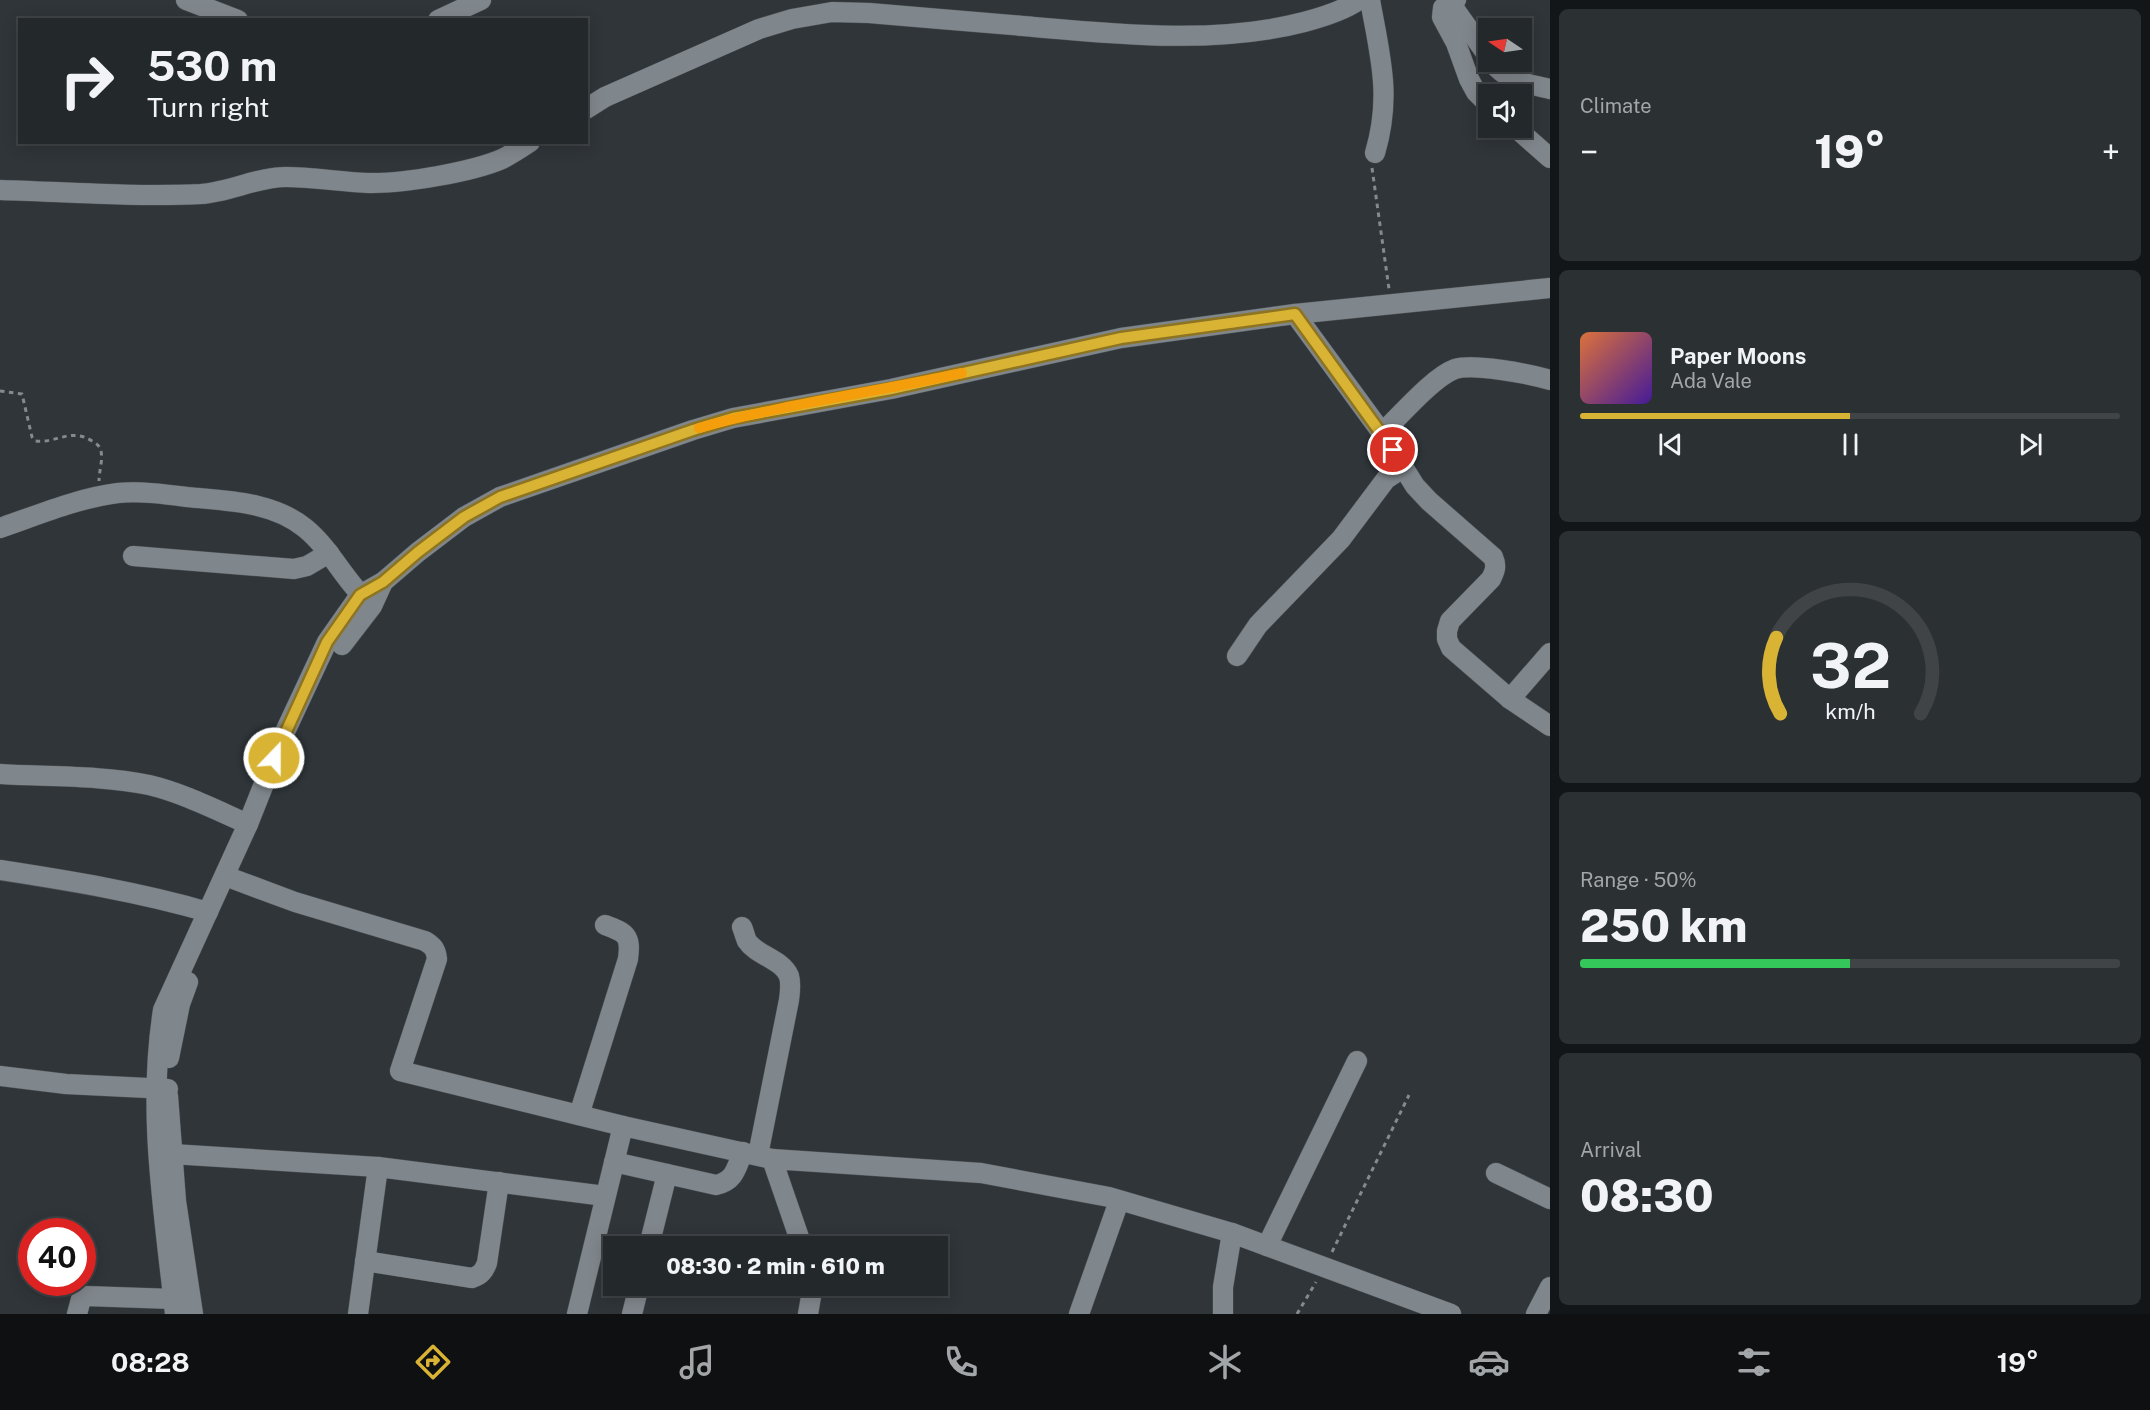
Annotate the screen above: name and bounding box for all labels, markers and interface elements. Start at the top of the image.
north arrow [1478,18,1532,72]
map controls [1478,18,1532,138]
text: 530 m [147,41,277,90]
icon: right [48,42,126,120]
button: sound [1478,84,1532,138]
text: Turn right [147,91,270,123]
text: Climate [1580,94,1652,118]
text: 19° [1814,125,1886,178]
text: − [1580,133,1598,171]
text: + [2102,133,2120,171]
text: Paper Moons [1670,343,1806,369]
text: Ada Vale [1670,369,1752,393]
pin [1367,424,1418,475]
icon: previous [1654,428,1687,461]
icon: pause [1834,428,1867,461]
icon: next [2014,428,2047,461]
icon: arrive [1376,433,1409,466]
text: 32 [1809,629,1891,702]
text: km/h [1825,699,1875,724]
position arrow [242,726,306,790]
text: Range · 50% [1580,868,1697,892]
text: 250 km [1580,899,1747,952]
text: Arrival [1580,1138,1642,1162]
text: 08:30 [1580,1169,1714,1222]
speed limit sign: 40 [18,1218,96,1296]
text: 08:30 · 2 min · 610 m [666,1253,885,1279]
icon: directions [412,1341,454,1383]
icon: music [676,1341,718,1383]
icon: phone [940,1341,982,1383]
icon: climate [1204,1341,1246,1383]
icon: car [1468,1341,1510,1383]
icon: filters [1733,1341,1775,1383]
text: 08:28 [111,1346,190,1378]
text: 19° [1997,1346,2039,1378]

